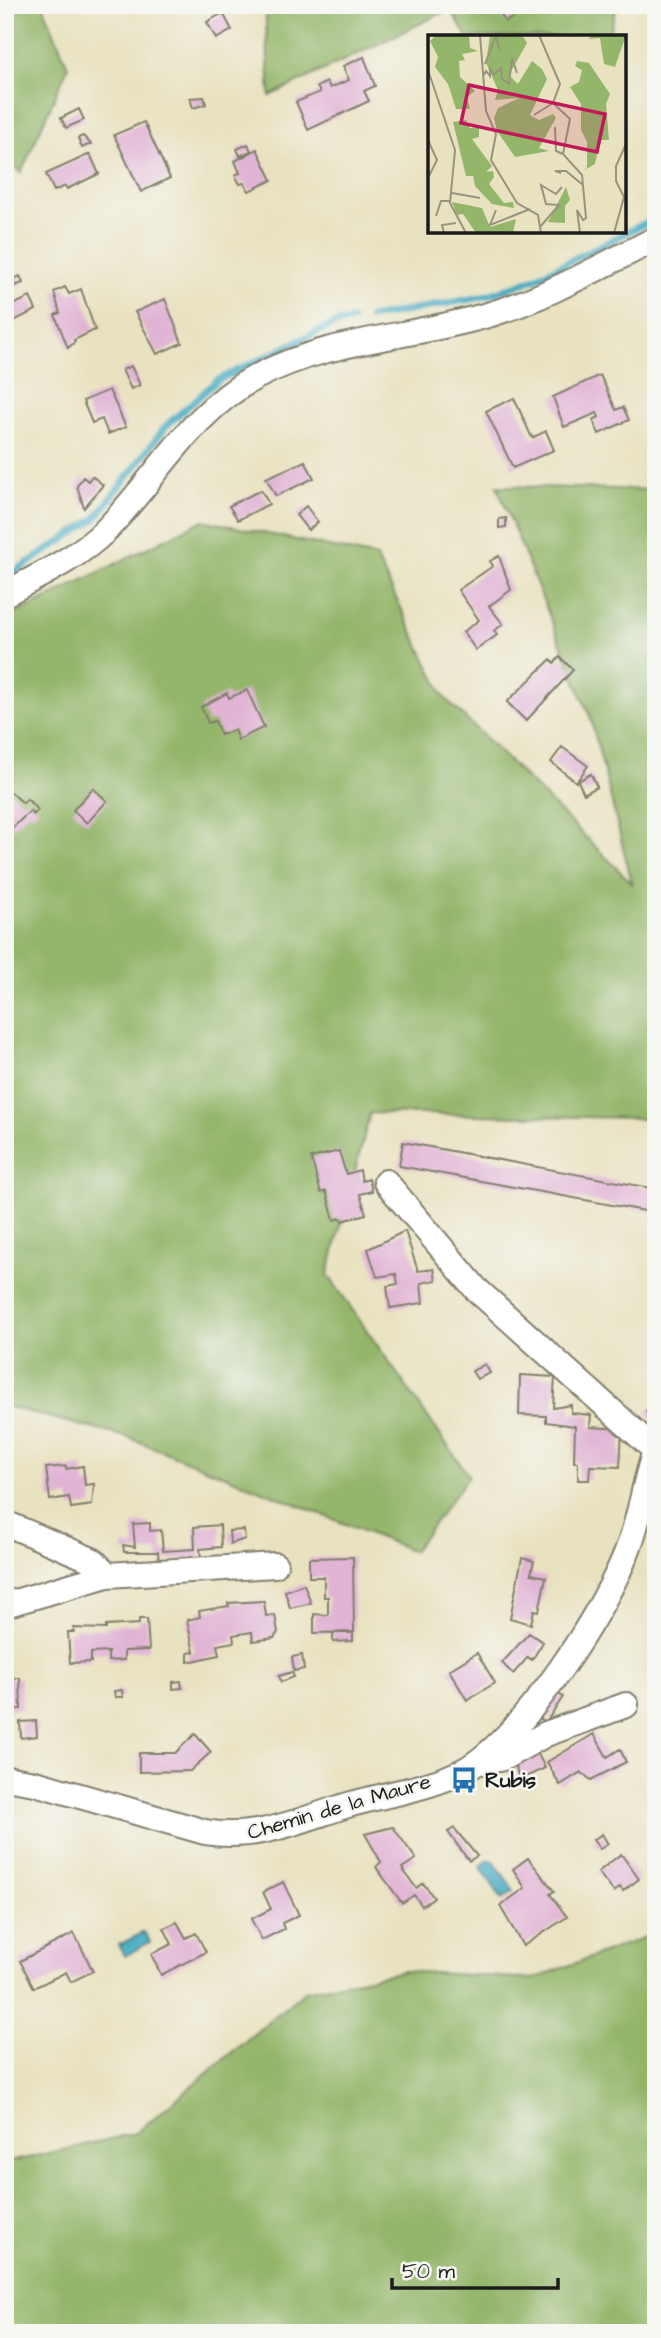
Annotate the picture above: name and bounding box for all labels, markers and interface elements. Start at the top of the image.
inset map [428,35,626,233]
bus stop icon: Rubis [449,1765,479,1795]
place label: Rubis [485,1766,537,1795]
street label: Chemin de la Maure [244,1767,434,1847]
scale bar [392,2247,558,2291]
text: 50 m [402,2257,456,2286]

